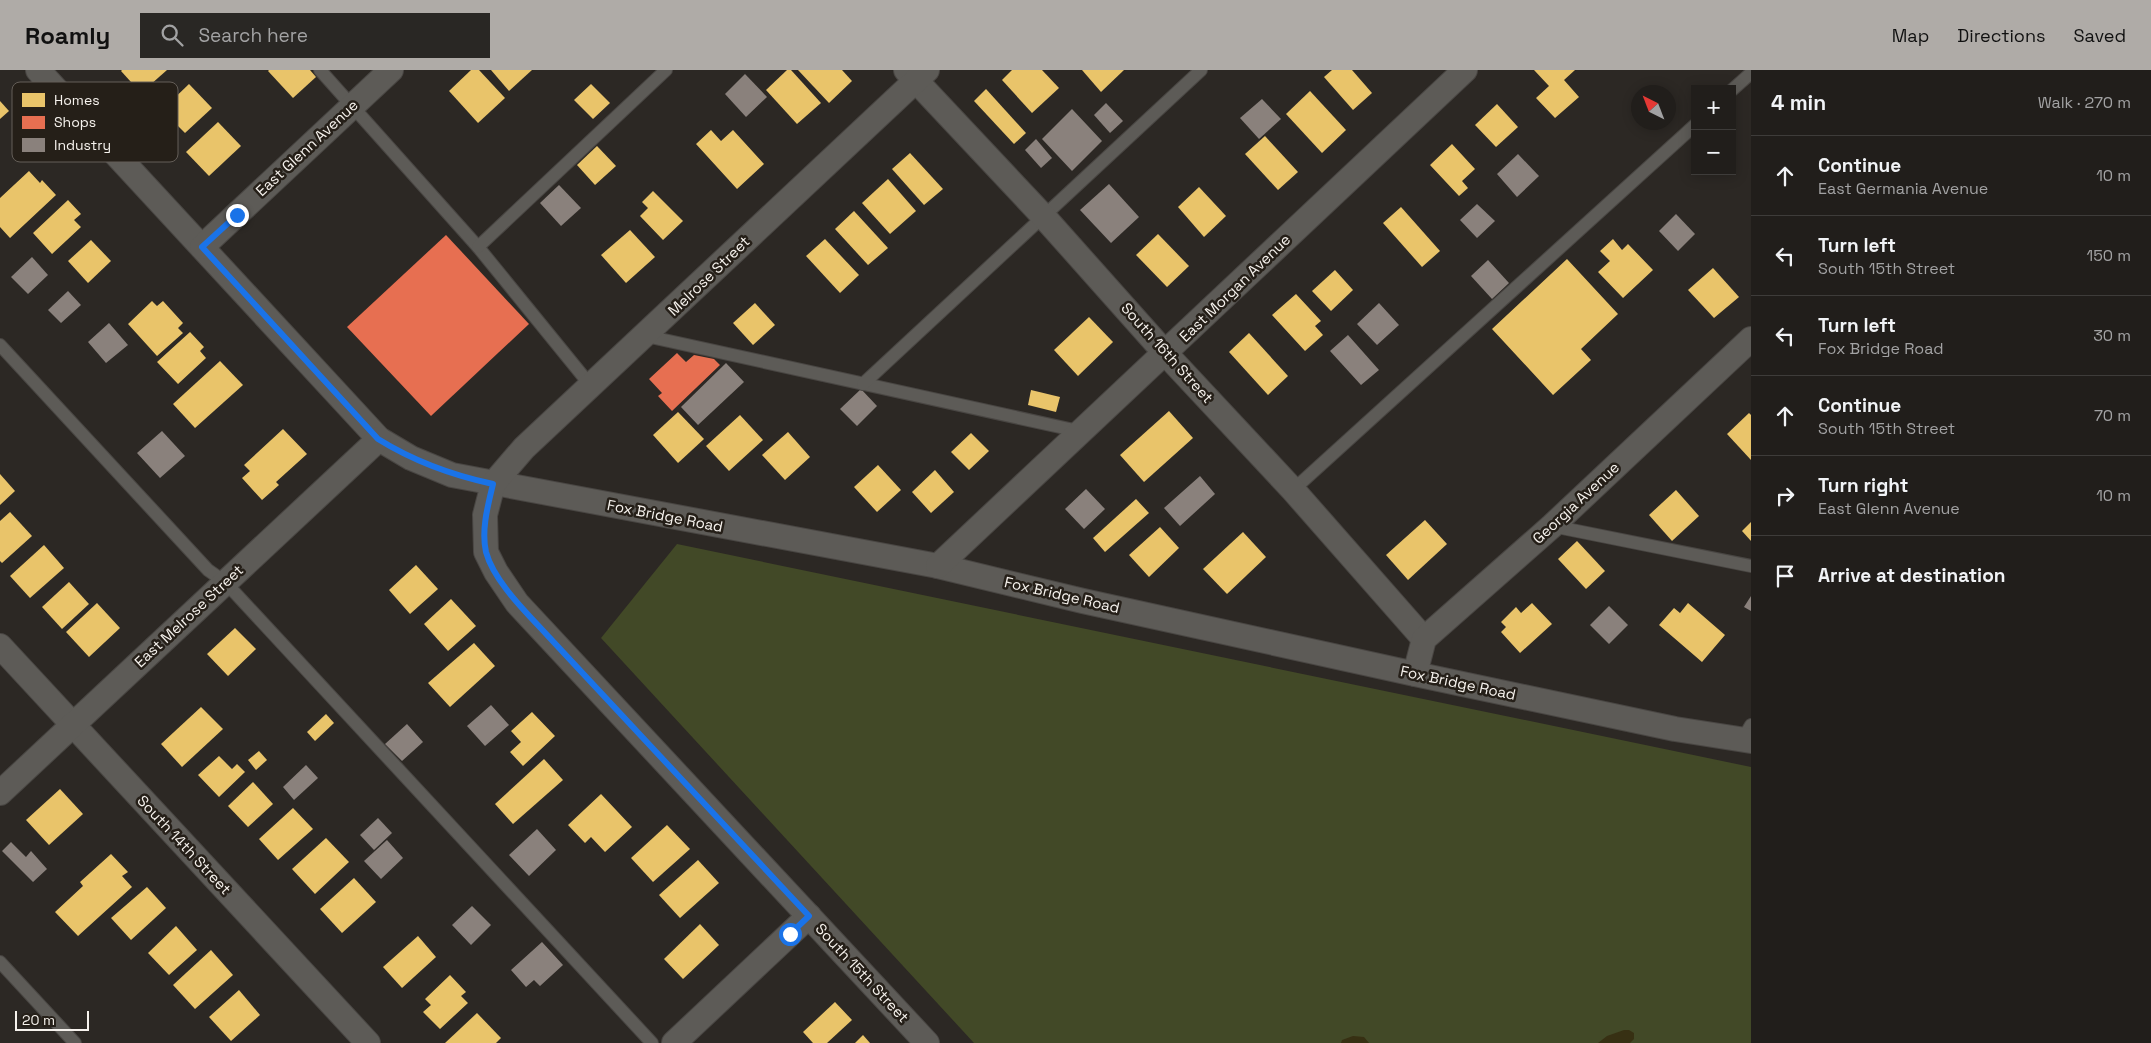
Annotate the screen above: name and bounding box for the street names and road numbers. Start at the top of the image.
street label: East Glenn Avenue [252,95,362,200]
street label: East Morgan Avenue [1175,230,1294,346]
street label: Melrose Street [664,232,754,320]
street label: South 16th Street [1117,298,1218,407]
street label: Georgia Avenue [1528,457,1623,548]
street label: Fox Bridge Road [606,495,725,536]
street label: East Melrose Street [130,560,247,671]
street label: Fox Bridge Road [1003,572,1122,617]
street label: Fox Bridge Road [1399,661,1518,704]
street label: South 14th Street [133,791,235,898]
street label: South 15th Street [812,919,913,1026]

